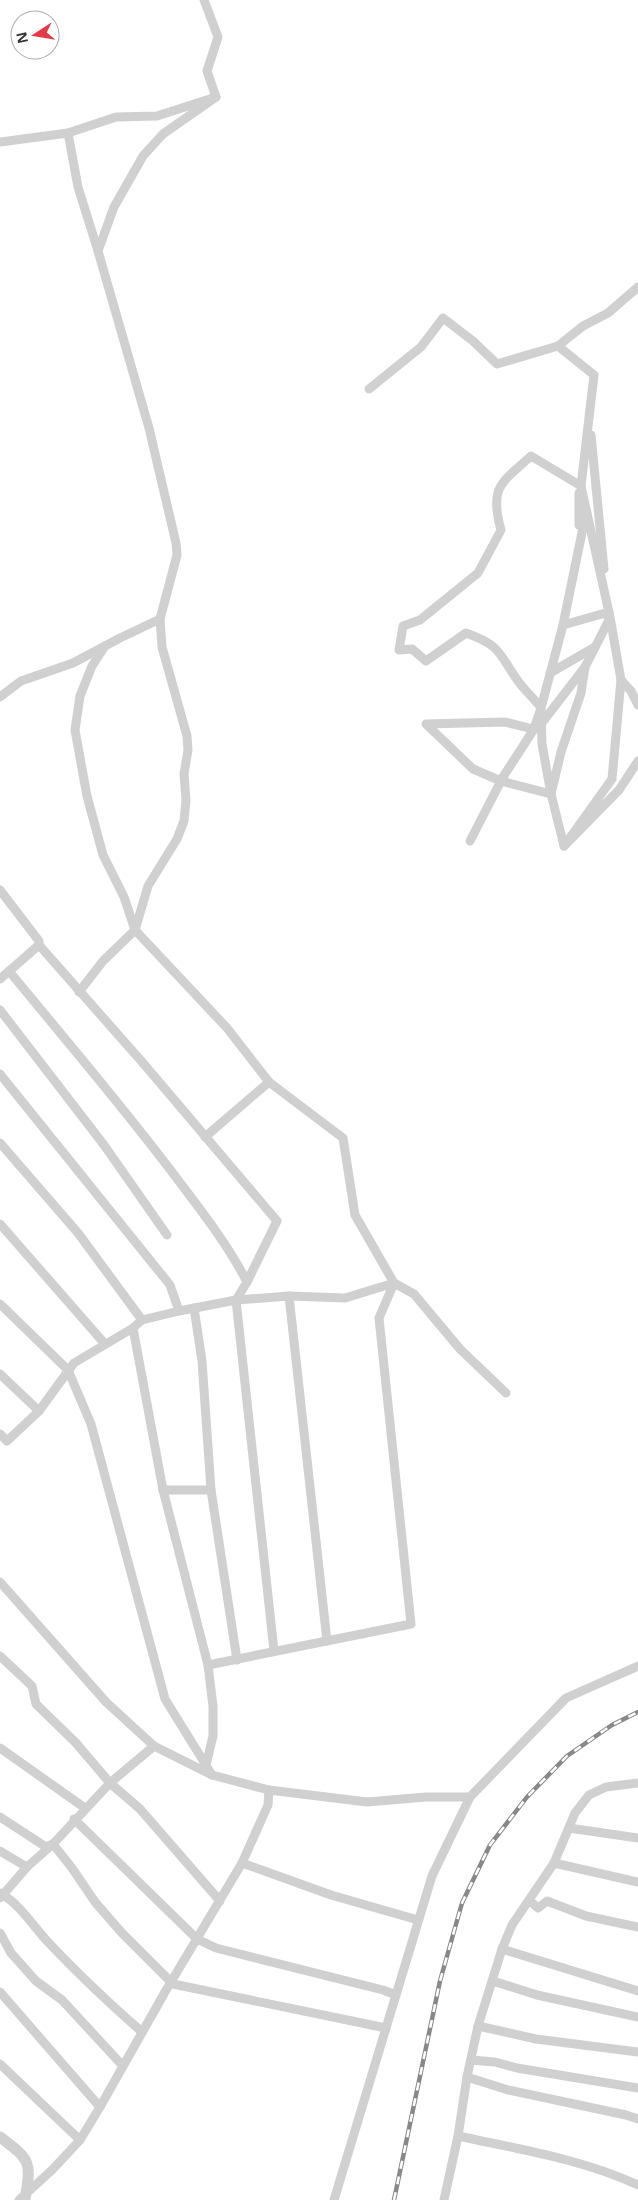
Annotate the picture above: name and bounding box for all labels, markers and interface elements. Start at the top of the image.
north arrow [10,10,60,60]
text: N [11,30,32,45]

